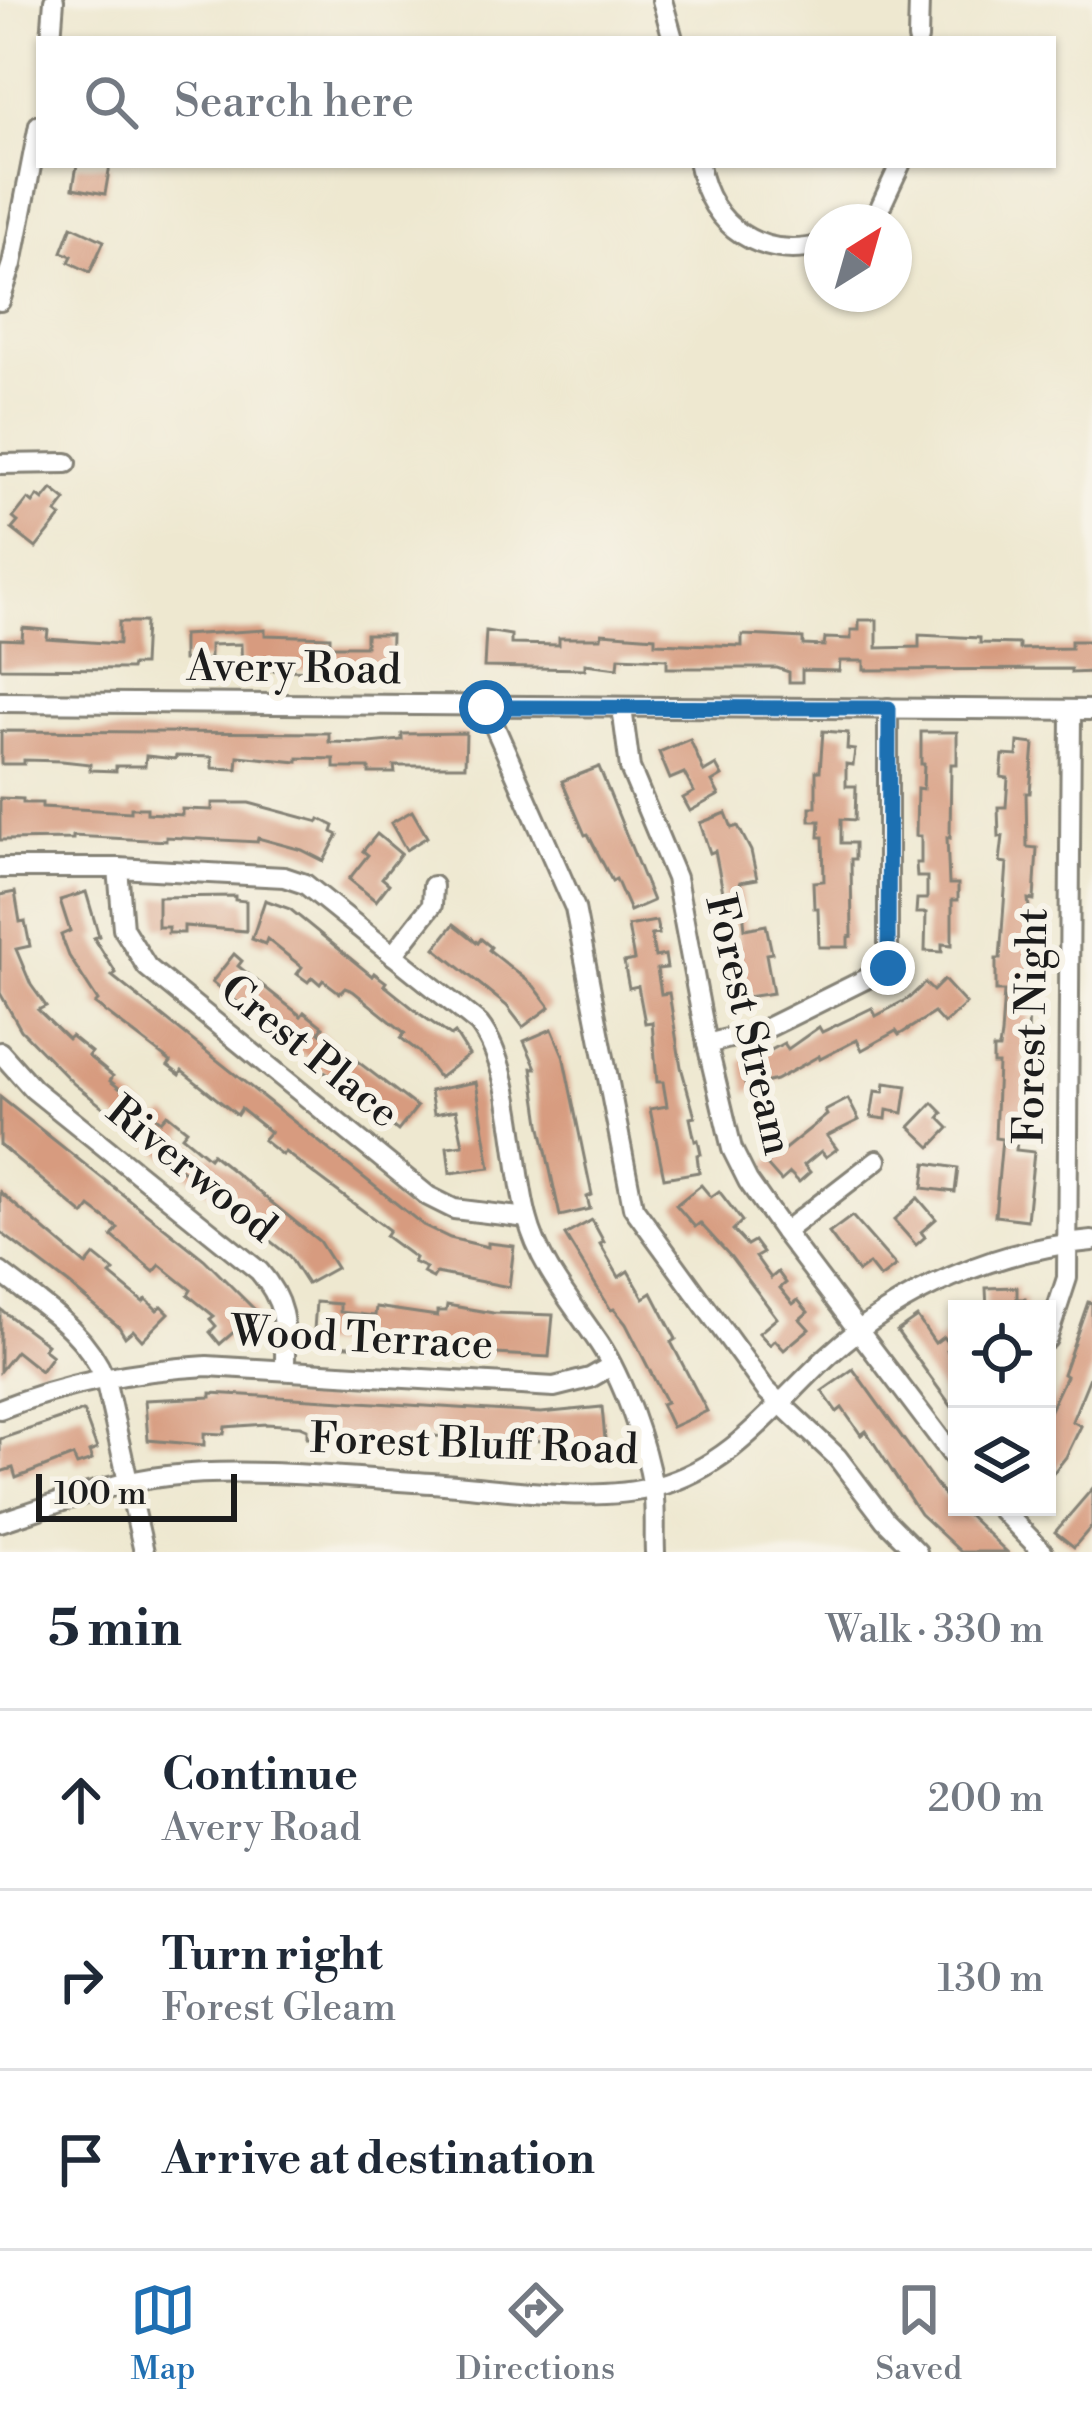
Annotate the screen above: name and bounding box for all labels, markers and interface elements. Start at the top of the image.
search box [36,36,1056,168]
icon: search [78,69,144,135]
text: Search here [174,74,414,131]
north arrow [804,204,912,312]
street label: Avery Road [185,641,402,698]
route start [459,680,513,734]
street label: Forest Stream [692,890,804,1160]
street label: Forest Night [1003,907,1062,1145]
route end [861,941,915,995]
street label: Crest Place [209,964,409,1140]
street label: Riverwood [95,1085,287,1255]
map controls [948,1300,1056,1516]
button: locate [948,1300,1056,1408]
street label: Wood Terrace [228,1306,494,1372]
button: layers [948,1408,1056,1516]
street label: Forest Bluff Road [309,1413,639,1477]
scale bar [36,1468,237,1521]
text: 100 m [54,1474,147,1515]
text: 5 min [48,1598,182,1662]
text: Walk · 330 m [826,1606,1044,1655]
text: Continue [162,1747,358,1804]
icon: ahead [48,1767,114,1833]
text: 200 m [928,1775,1044,1824]
text: Avery Road [162,1804,361,1853]
text: Turn right [162,1927,383,1984]
icon: right [48,1947,114,2013]
text: 130 m [938,1955,1044,2004]
text: Forest Gleam [162,1984,396,2033]
icon: arrive [48,2127,114,2193]
text: Arrive at destination [162,2131,595,2188]
tab: Map [130,2277,196,2390]
tab: Directions [456,2277,615,2390]
tab: Saved [875,2277,962,2390]

